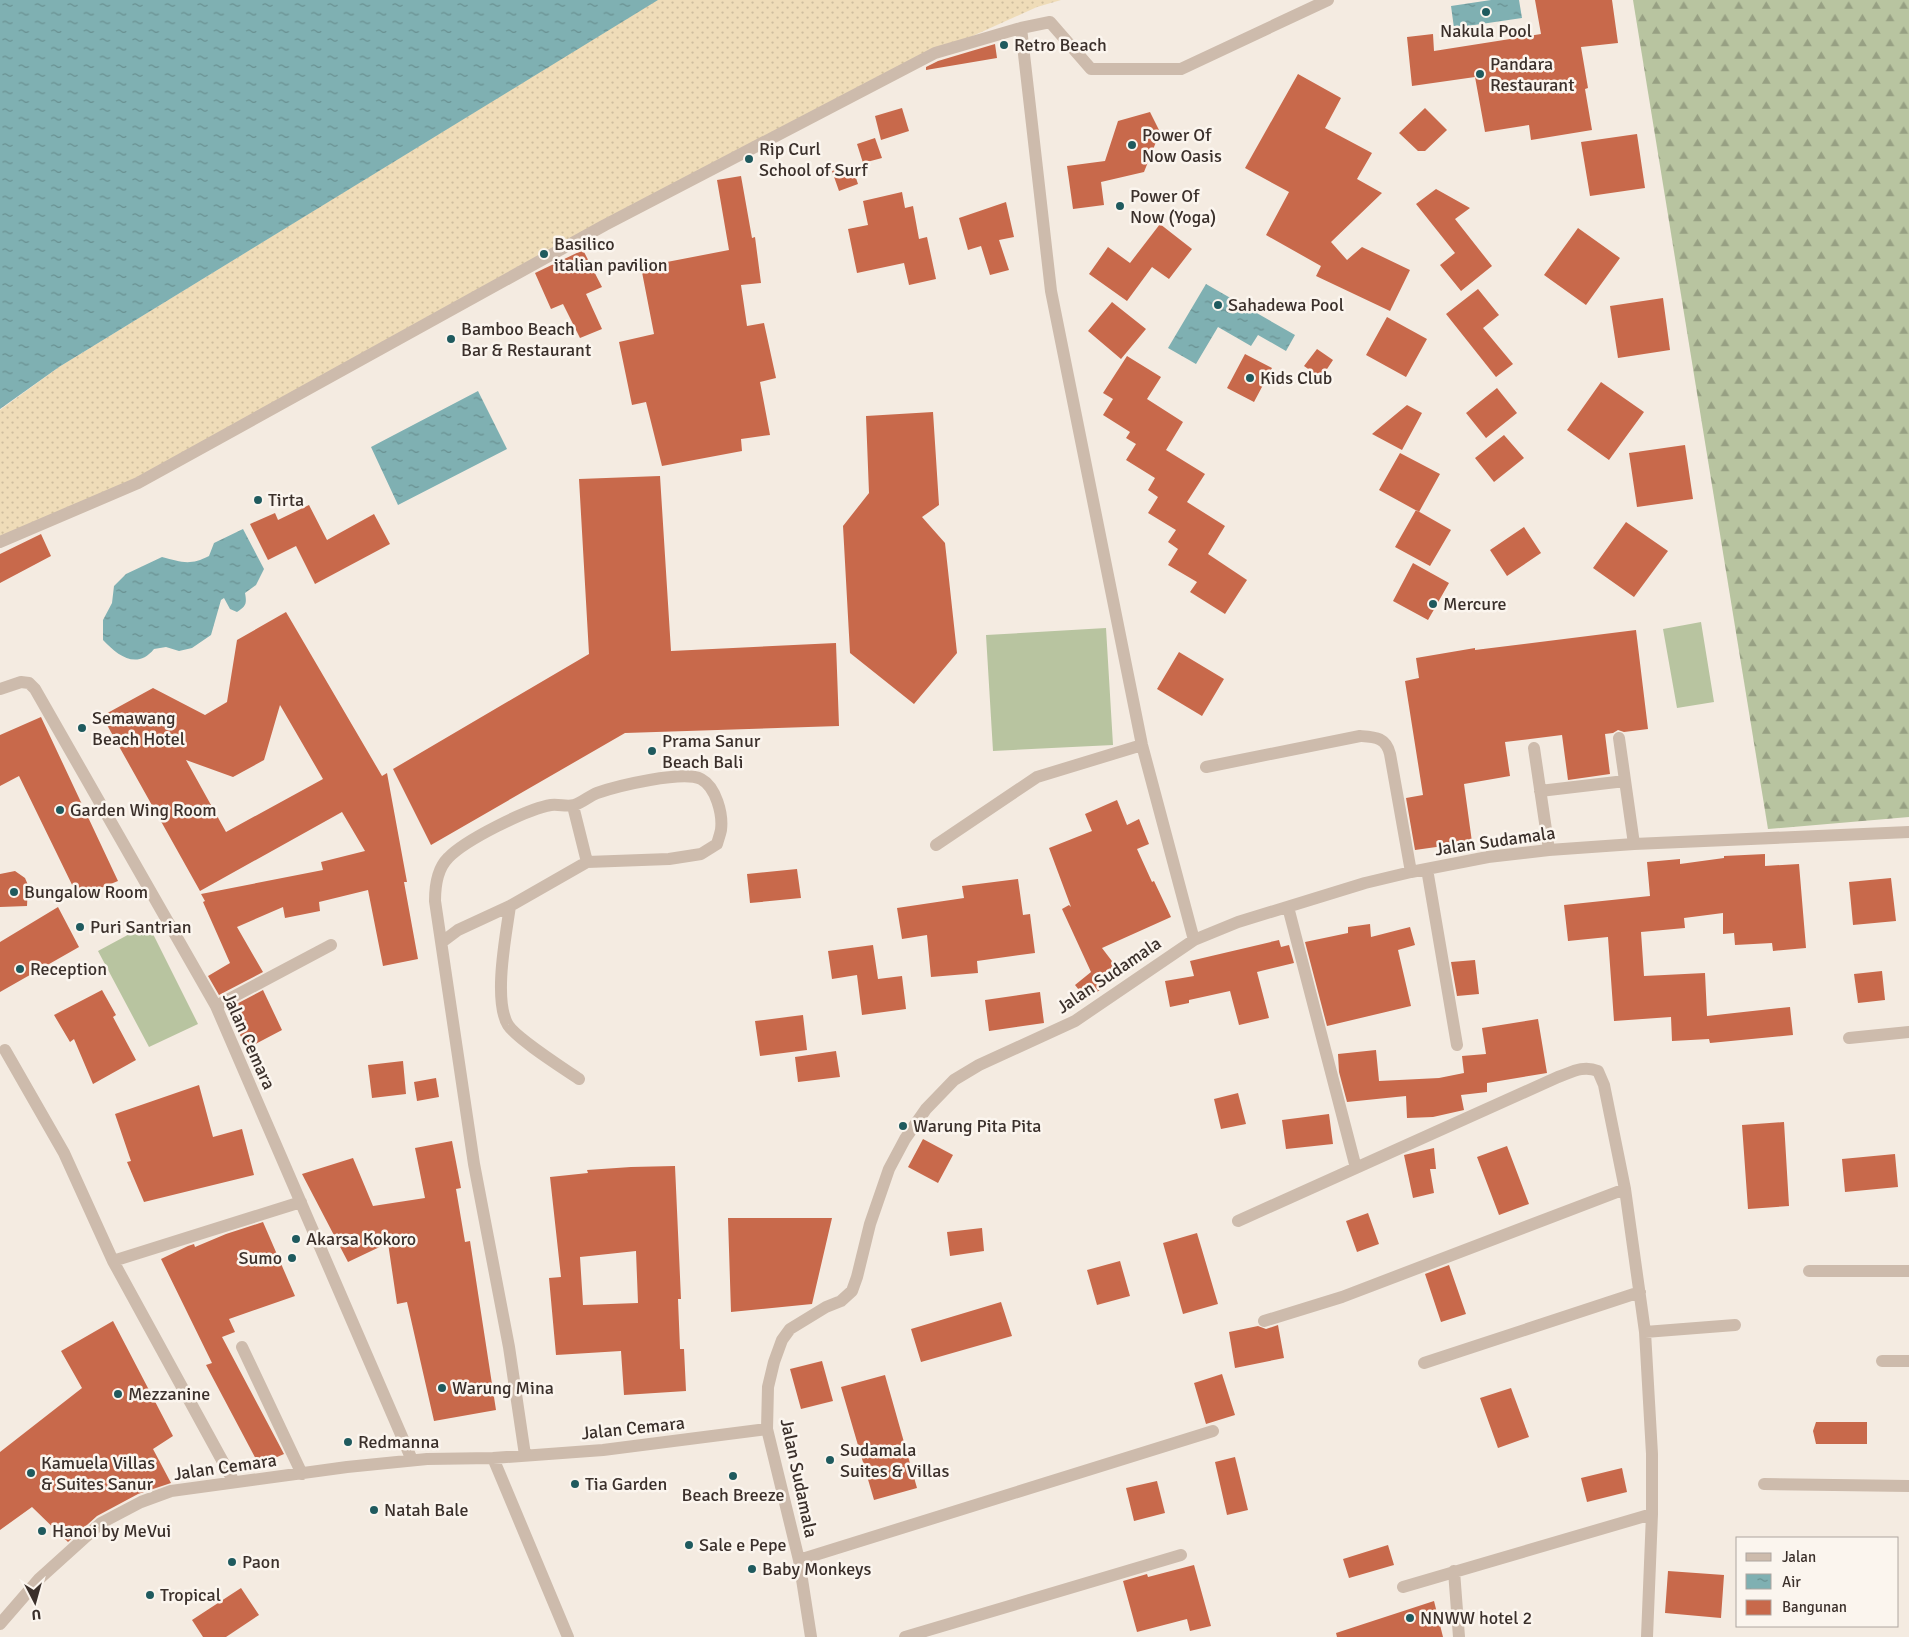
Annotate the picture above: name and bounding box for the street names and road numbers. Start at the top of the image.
street label: Jalan Sudamala [1433,822,1557,860]
street label: Jalan Sudamala [1053,932,1165,1018]
street label: Jalan Cemara [218,989,280,1093]
street label: Jalan Cemara [580,1412,686,1444]
street label: Jalan Sudamala [776,1416,822,1540]
street label: Jalan Cemara [172,1449,278,1485]

